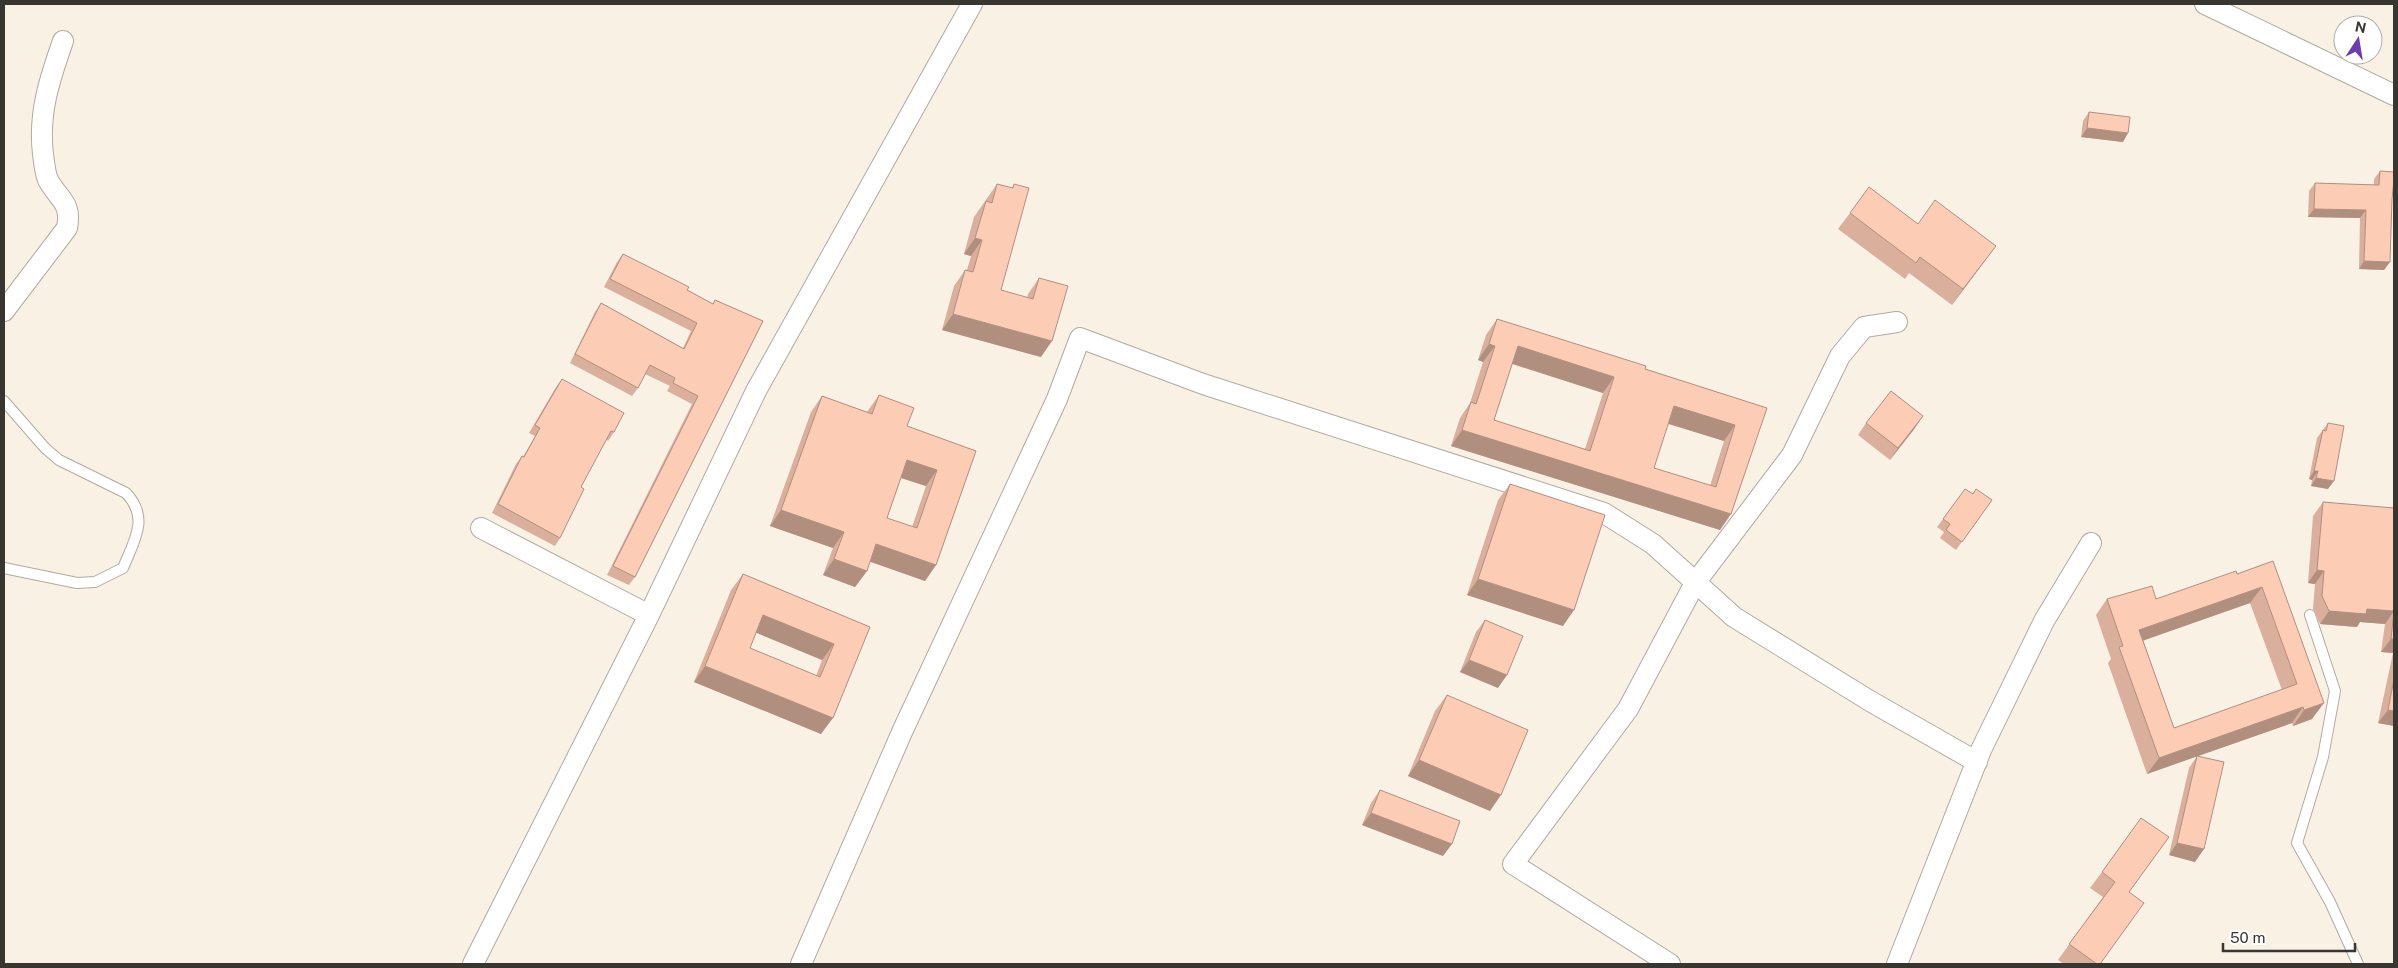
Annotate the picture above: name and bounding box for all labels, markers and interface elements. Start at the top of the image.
north arrow [2333,15,2383,65]
text: N [2354,18,2368,36]
scale bar [2223,920,2356,952]
text: 50 m [2230,929,2265,946]

